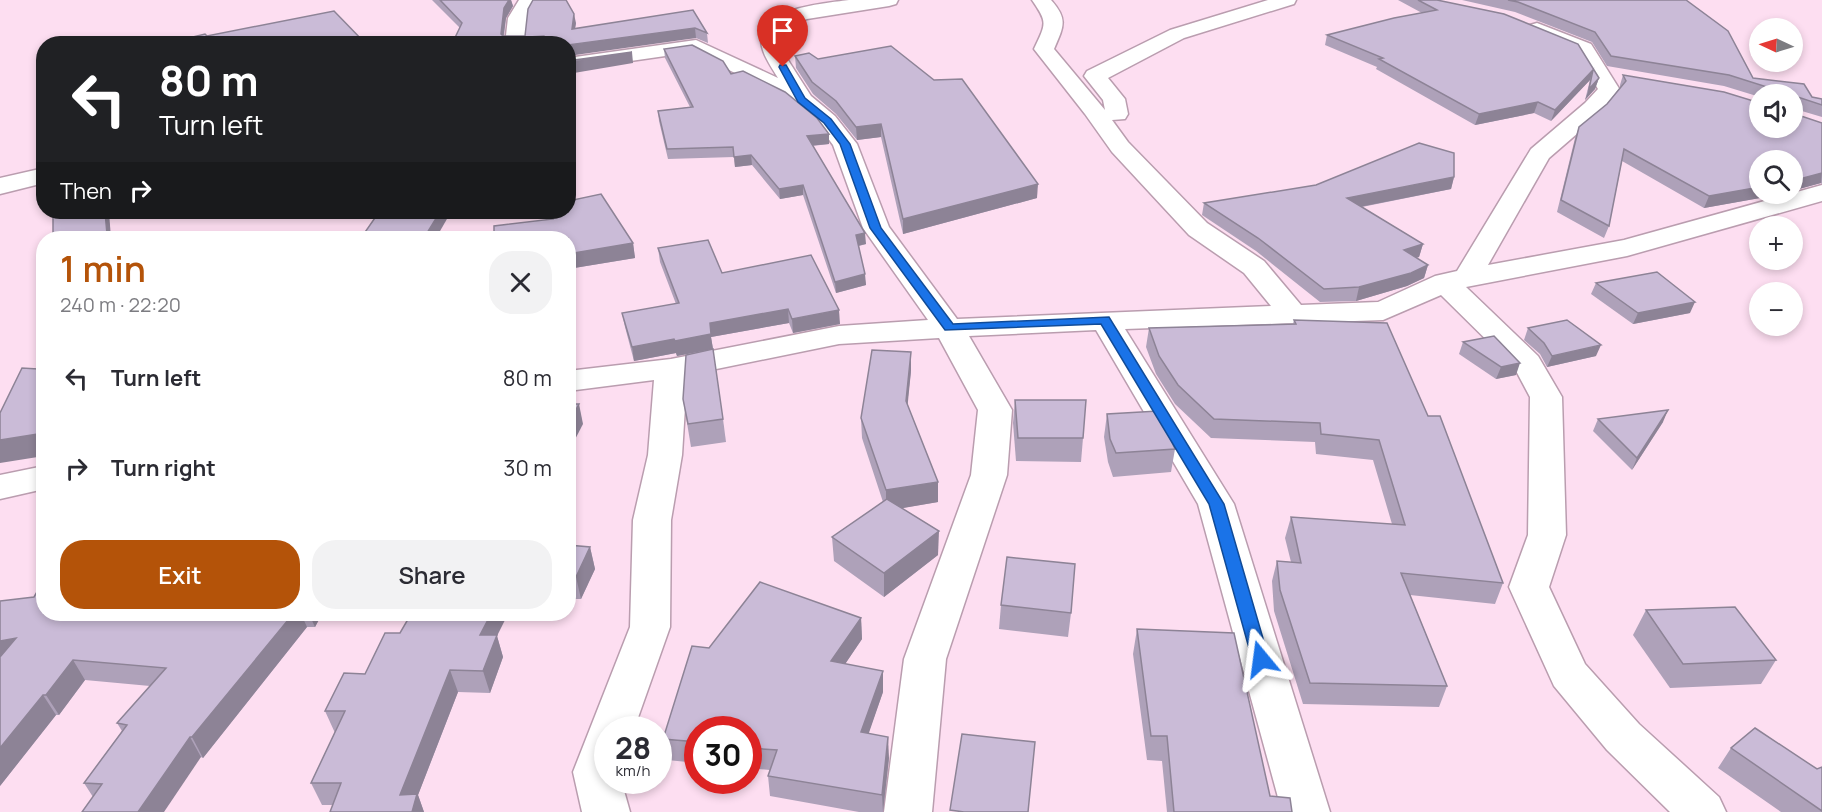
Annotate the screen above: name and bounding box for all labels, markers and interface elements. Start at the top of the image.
pin [757,5,808,67]
icon: arrive [766,14,799,47]
north arrow [1749,18,1803,72]
map controls [1749,18,1803,336]
text: 80 m [159,51,259,109]
icon: left [60,60,138,138]
button: sound [1749,84,1803,138]
text: Turn left [159,106,263,143]
button: search [1749,150,1803,204]
icon: right [124,174,157,207]
text: Then [60,176,112,206]
button: + [1749,216,1803,270]
text: 1 min [60,244,146,293]
button: close [489,251,552,314]
button: − [1749,282,1803,336]
text: 240 m · 22:20 [60,291,181,318]
icon: left [60,362,93,395]
text: Turn left [111,363,201,393]
text: 80 m [503,363,552,393]
icon: right [60,452,93,485]
text: Turn right [111,453,216,483]
text: 30 m [503,453,552,483]
button: Exit [60,540,300,609]
button: Share [312,540,552,609]
position arrow [1229,627,1293,691]
speed limit sign: 30 [684,716,762,794]
text: 28 [615,727,651,768]
text: km/h [616,760,650,781]

